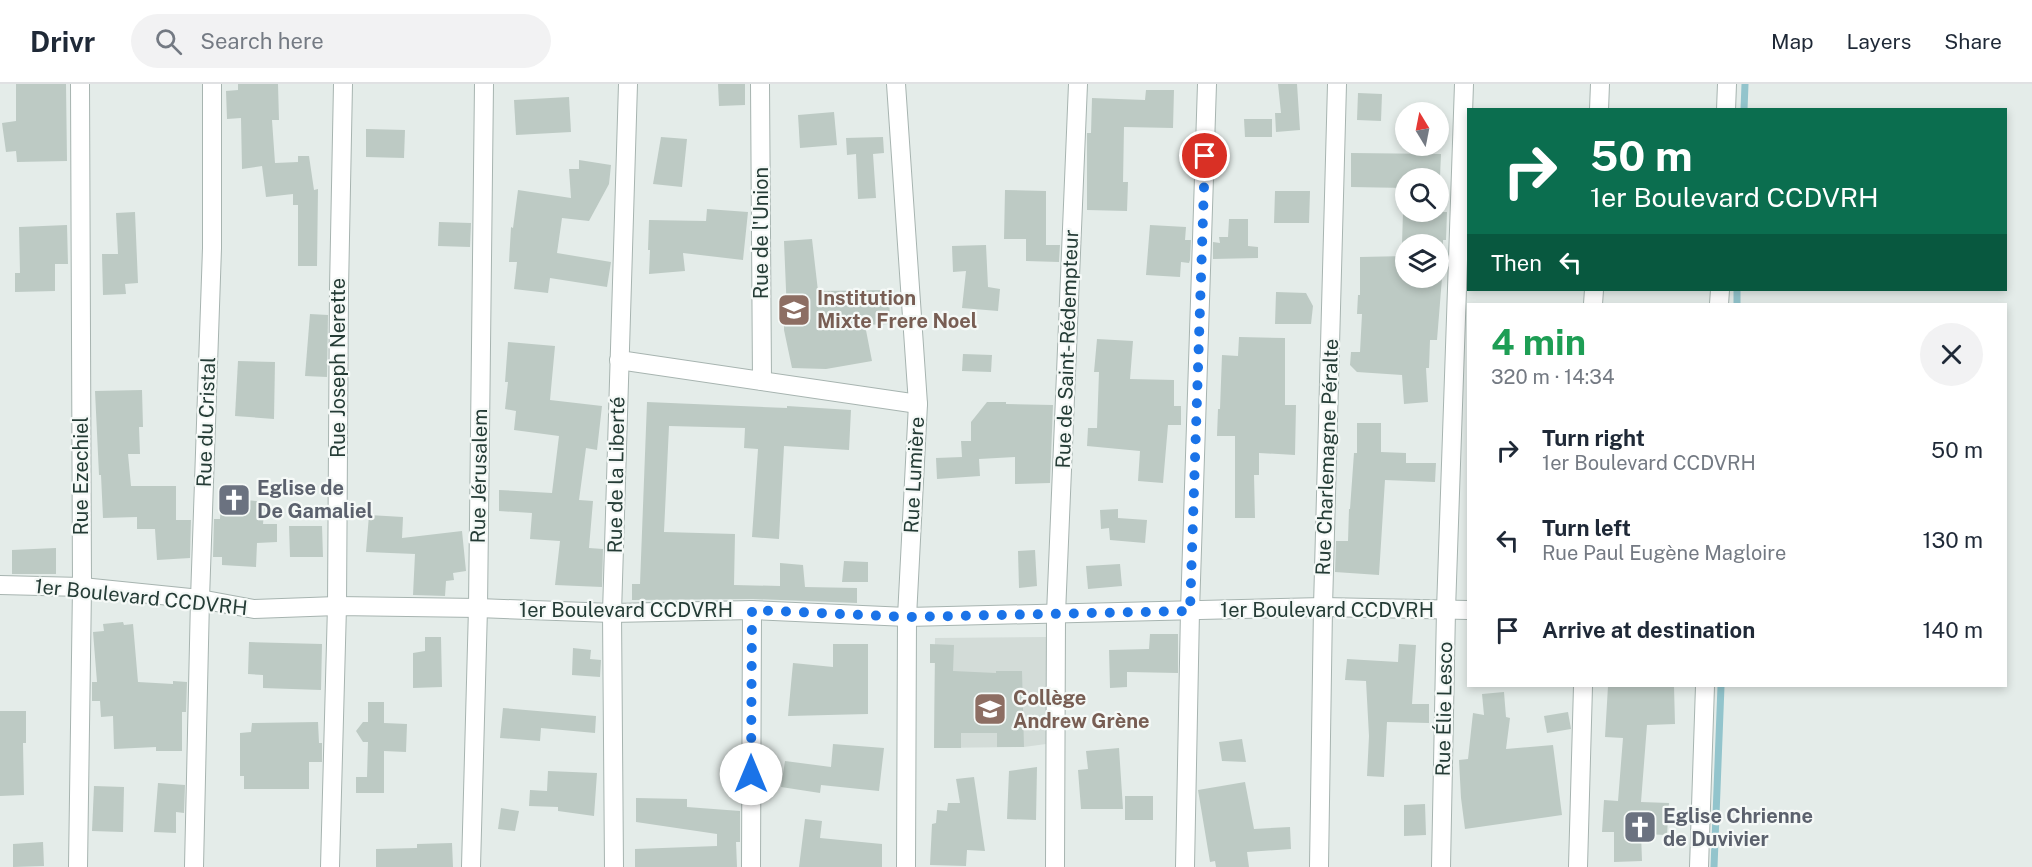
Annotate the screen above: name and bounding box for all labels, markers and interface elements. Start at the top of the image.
search box [131,14,551,68]
text: Drivr [30,25,95,58]
icon: search [152,25,185,58]
text: Search here [200,28,324,54]
text: Map [1771,29,1814,54]
text: Layers [1847,29,1911,54]
text: Share [1944,29,2002,54]
north arrow [1395,102,1449,156]
map controls [1395,102,1449,288]
pin [1179,130,1230,181]
text: 50 m [1590,131,1693,180]
icon: right [1491,132,1569,210]
icon: arrive [1188,139,1221,172]
street label: Rue de l'Union [749,167,773,299]
button: search [1395,168,1449,222]
text: 1er Boulevard CCDVRH [1590,181,1879,213]
street label: Rue de Saint-Rédempteur [1051,229,1083,469]
button: layers [1395,234,1449,288]
icon: left [1554,246,1587,279]
text: Then [1491,250,1542,276]
street label: Rue Joseph Nerette [326,278,350,458]
place label: Institution Mixte Frere Noel [817,286,977,333]
school or university icon: Institution Mixte Frere Noel [776,292,812,328]
text: 4 min [1491,321,1586,363]
button: close [1920,323,1983,386]
street label: Rue Charlemagne Péralte [1311,338,1343,576]
street label: Rue du Cristal [192,356,220,488]
text: 320 m · 14:34 [1491,365,1614,389]
street label: Rue de la Liberté [603,396,629,554]
street label: Rue Jérusalem [466,408,492,544]
street label: Rue Lumière [899,416,929,534]
street label: Rue Ezechiel [69,417,93,536]
text: Turn right [1542,425,1645,451]
icon: right [1491,434,1524,467]
text: 50 m [1931,437,1983,463]
text: 1er Boulevard CCDVRH [1542,451,1756,475]
place label: Eglise de De Gamaliel [257,476,373,523]
church icon: Eglise de De Gamaliel [216,482,252,518]
text: Turn left [1542,515,1631,541]
icon: left [1491,524,1524,557]
text: 130 m [1922,527,1983,553]
text: Rue Paul Eugène Magloire [1542,541,1786,565]
street label: 1er Boulevard CCDVRH [33,574,249,620]
street label: 1er Boulevard CCDVRH [519,598,733,622]
street label: 1er Boulevard CCDVRH [1220,598,1434,622]
icon: arrive [1491,614,1524,647]
text: Arrive at destination [1542,617,1755,643]
text: 140 m [1922,617,1983,643]
street label: Rue Élie Lesco [1430,641,1457,777]
place label: Collège Andrew Grène [1013,686,1150,733]
school or university icon: Collège Andrew Grène [972,691,1008,727]
position arrow [719,742,783,806]
place label: Eglise Chrienne de Duvivier [1663,804,1813,851]
church icon: Eglise Chrienne de Duvivier [1622,809,1658,845]

